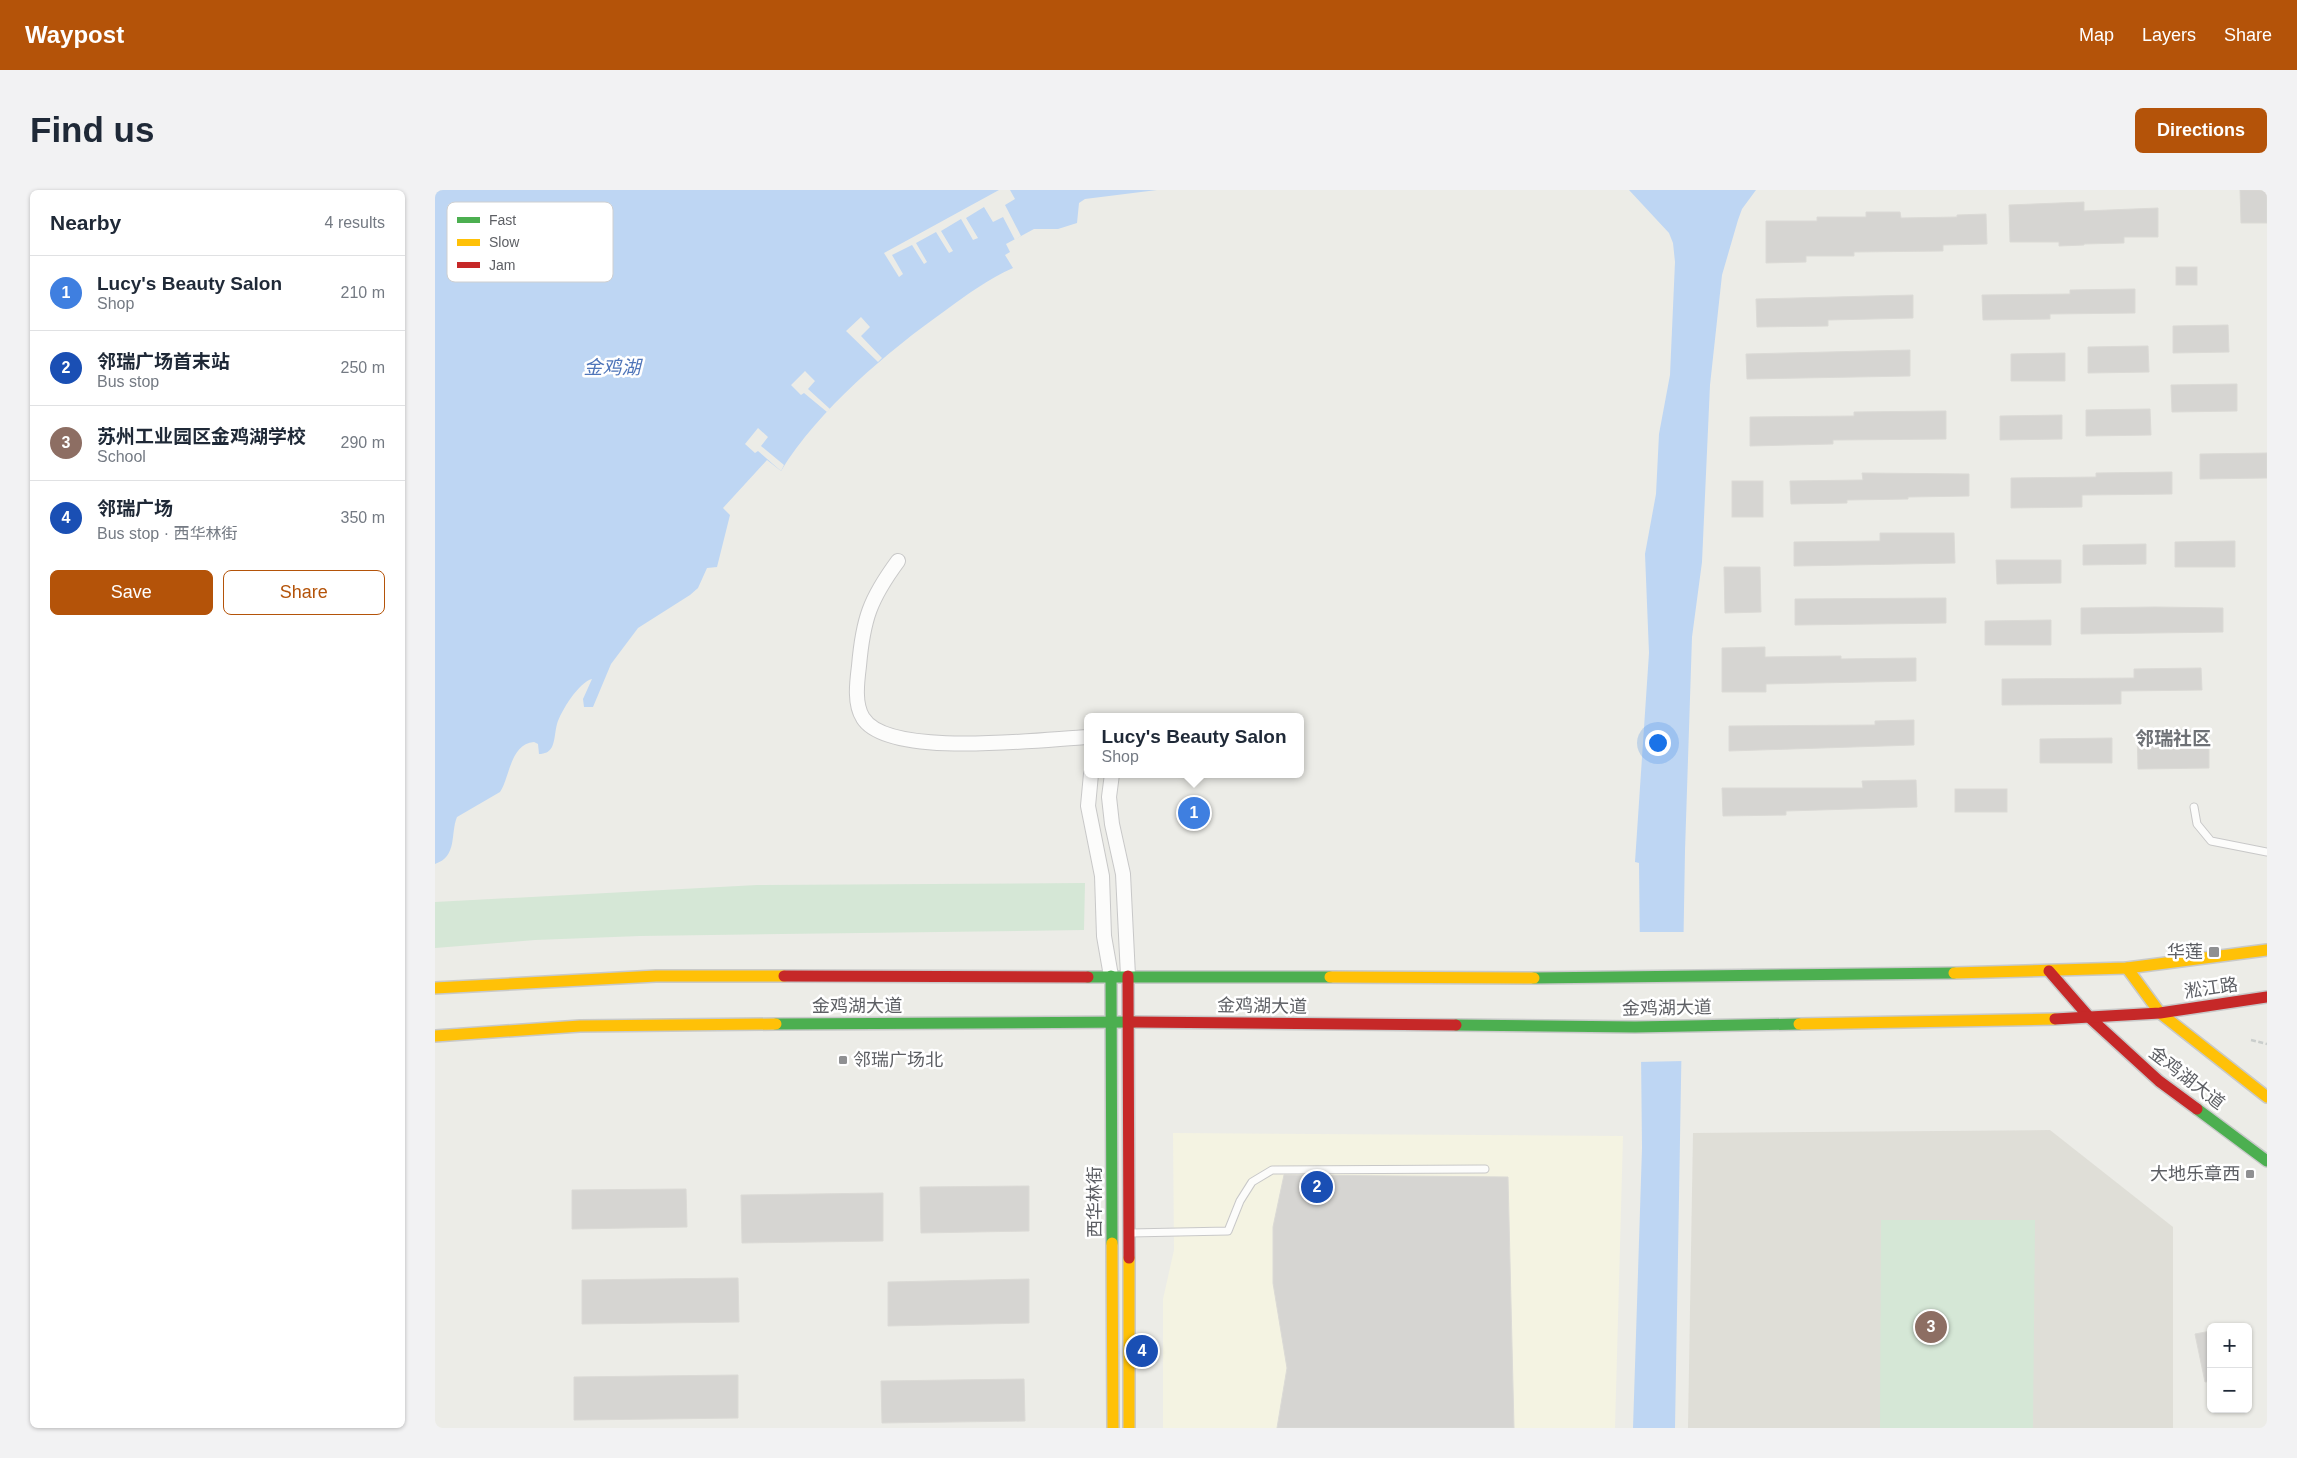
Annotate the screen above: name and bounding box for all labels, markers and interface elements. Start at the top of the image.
text: Waypost [25,21,124,48]
text: Map [2079,25,2114,45]
text: Layers [2142,25,2196,45]
text: Share [2224,25,2272,45]
button: Directions [2135,108,2267,153]
text: Find us [30,110,154,149]
legend [447,202,613,282]
text: Nearby [50,211,121,234]
text: Fast [489,212,516,228]
text: 4 results [325,214,385,231]
text: Slow [489,234,520,250]
text: Jam [489,257,515,273]
text: Lucy's Beauty Salon [97,273,282,294]
text: 1 [62,284,70,301]
text: 210 m [341,284,385,301]
text: Shop [97,295,134,312]
text: 邻瑞广场首末站 [97,351,230,372]
water label: 金鸡湖 [583,357,643,378]
text: 2 [62,359,70,376]
text: 250 m [341,359,385,376]
text: Bus stop [97,373,159,390]
text: 苏州工业园区金鸡湖学校 [97,426,306,447]
text: 3 [62,434,70,451]
text: 290 m [341,434,385,451]
text: School [97,448,146,465]
text: 邻瑞广场 [97,498,173,519]
text: 4 [62,509,70,526]
text: 350 m [341,509,385,526]
text: Bus stop · 西华林街 [97,525,237,542]
button: Save [50,570,213,615]
button: Share [223,570,385,615]
popup [1084,713,1304,778]
text: Lucy's Beauty Salon [1101,726,1287,747]
district label: 邻瑞社区 [2135,728,2211,749]
your location [1645,730,1671,756]
text: Shop [1101,748,1139,765]
pin: 1 [1178,794,1210,832]
place label: 华莲 [2167,942,2203,962]
marker: 华莲 [2207,945,2221,959]
street label: 淞江路 [2183,974,2239,1002]
street label: 金鸡湖大道 [1217,995,1307,1017]
street label: 金鸡湖大道 [812,996,902,1016]
street label: 金鸡湖大道 [1622,997,1712,1019]
street label: 金鸡湖大道 [2145,1042,2229,1114]
place label: 邻瑞广场北 [853,1050,943,1070]
marker: 邻瑞广场北 [837,1054,849,1066]
place label: 大地乐章西 [2150,1164,2240,1184]
street label: 西华林街 [1085,1166,1105,1238]
pin: 2 [1301,1168,1333,1206]
marker: 大地乐章西 [2244,1168,2256,1180]
pin: 3 [1915,1308,1947,1346]
map controls [2207,1323,2252,1413]
button: + [2207,1323,2252,1368]
pin: 4 [1126,1332,1158,1370]
button: − [2207,1368,2252,1413]

